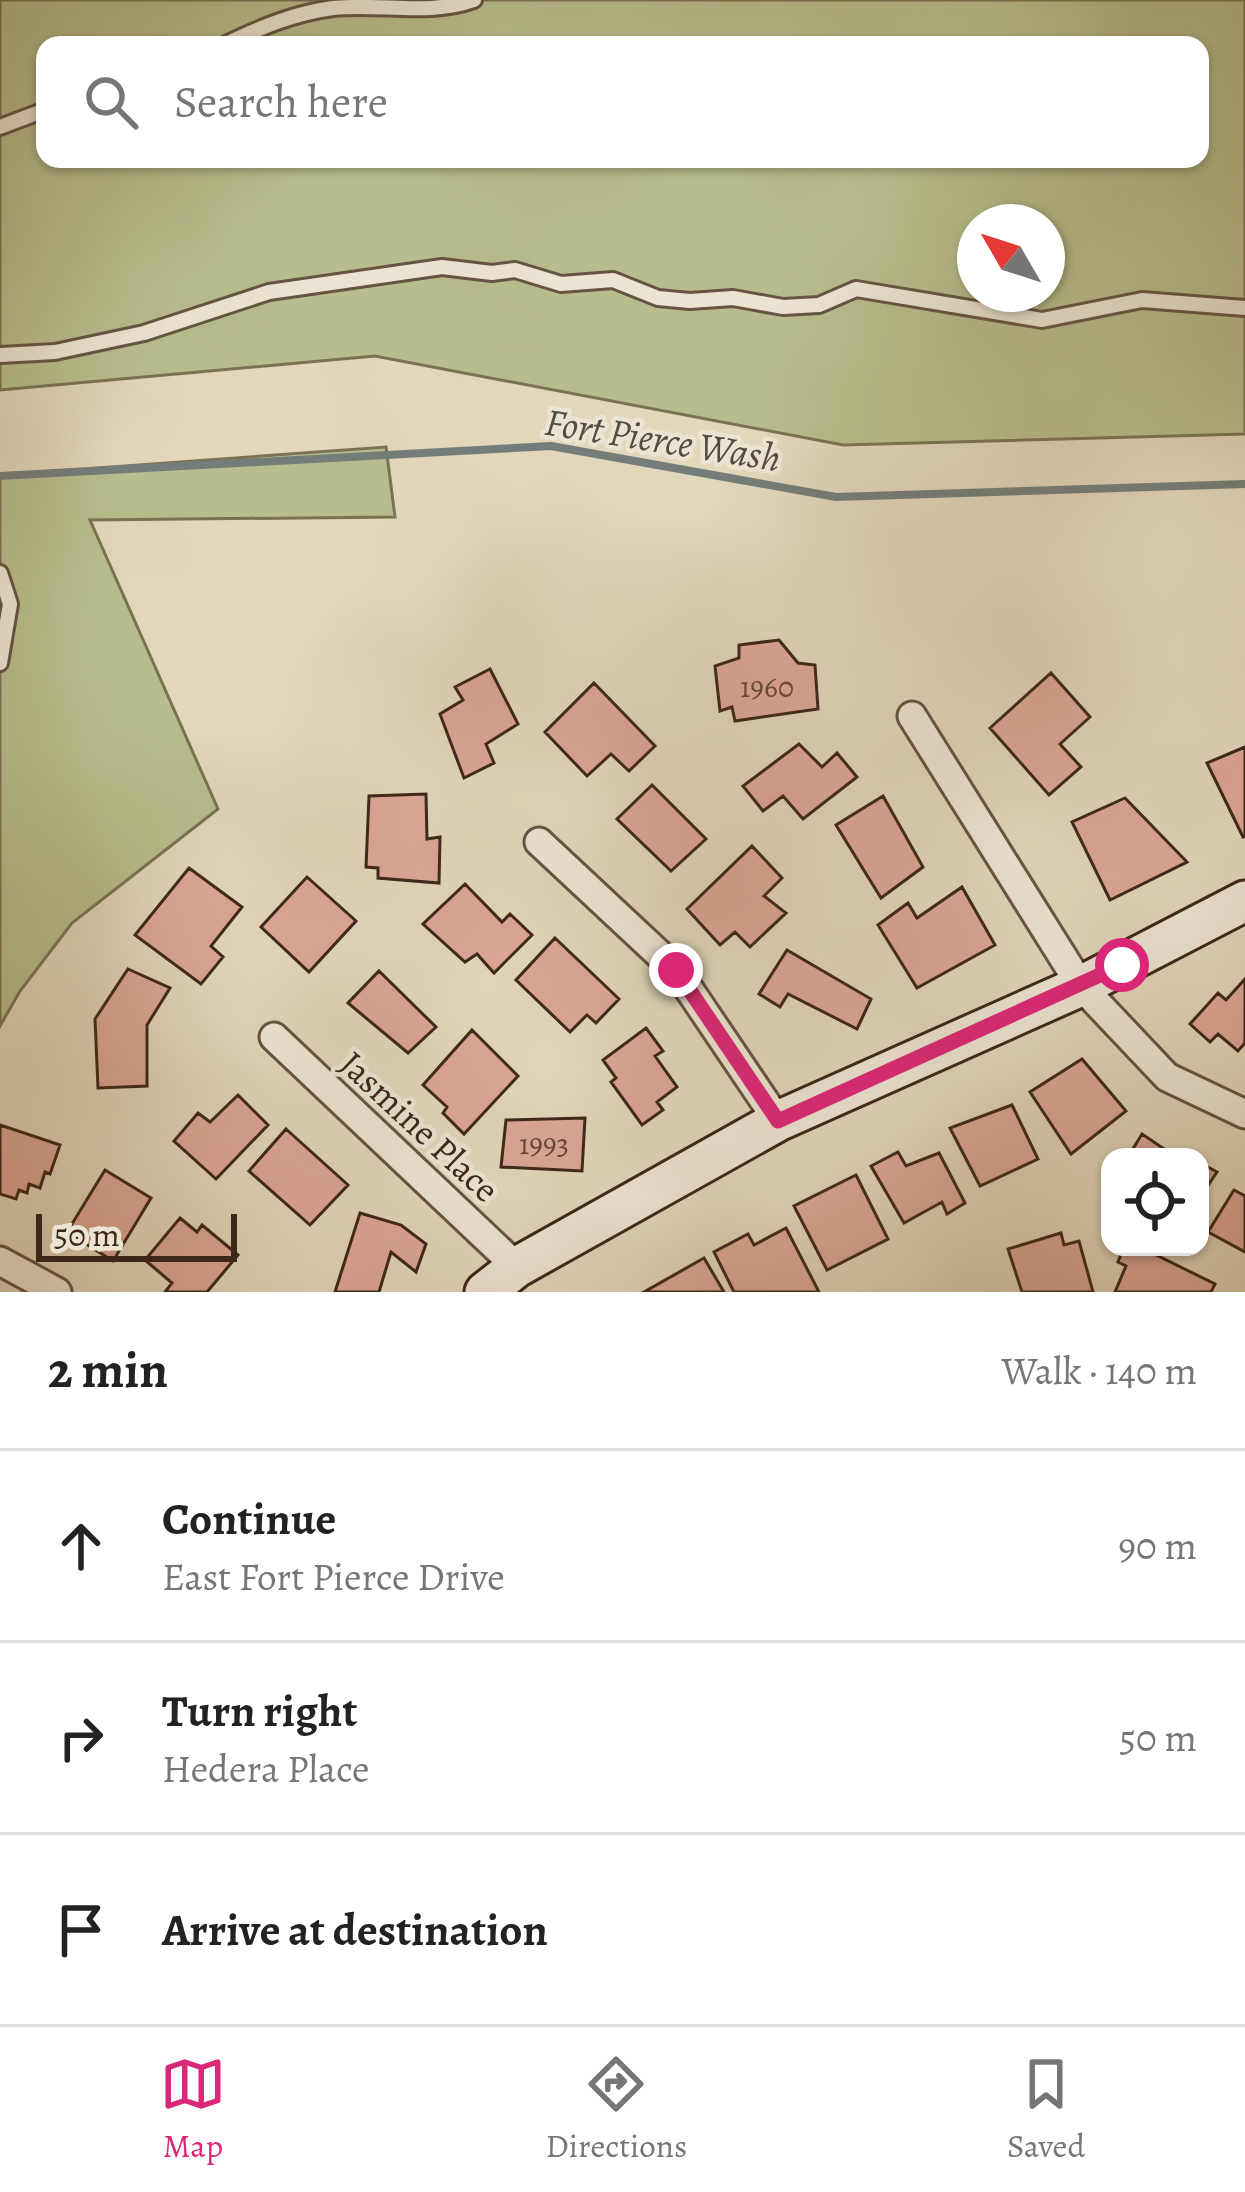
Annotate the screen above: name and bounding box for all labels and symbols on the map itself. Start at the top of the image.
north arrow [957,204,1065,312]
water label: Fort Pierce Wash [541,395,785,484]
house number: 1960 [740,667,794,707]
route start [1095,938,1149,992]
route end [649,943,703,997]
street label: Jasmine Place [329,1040,510,1213]
house number: 1993 [519,1124,569,1164]
scale bar [36,1208,237,1261]

